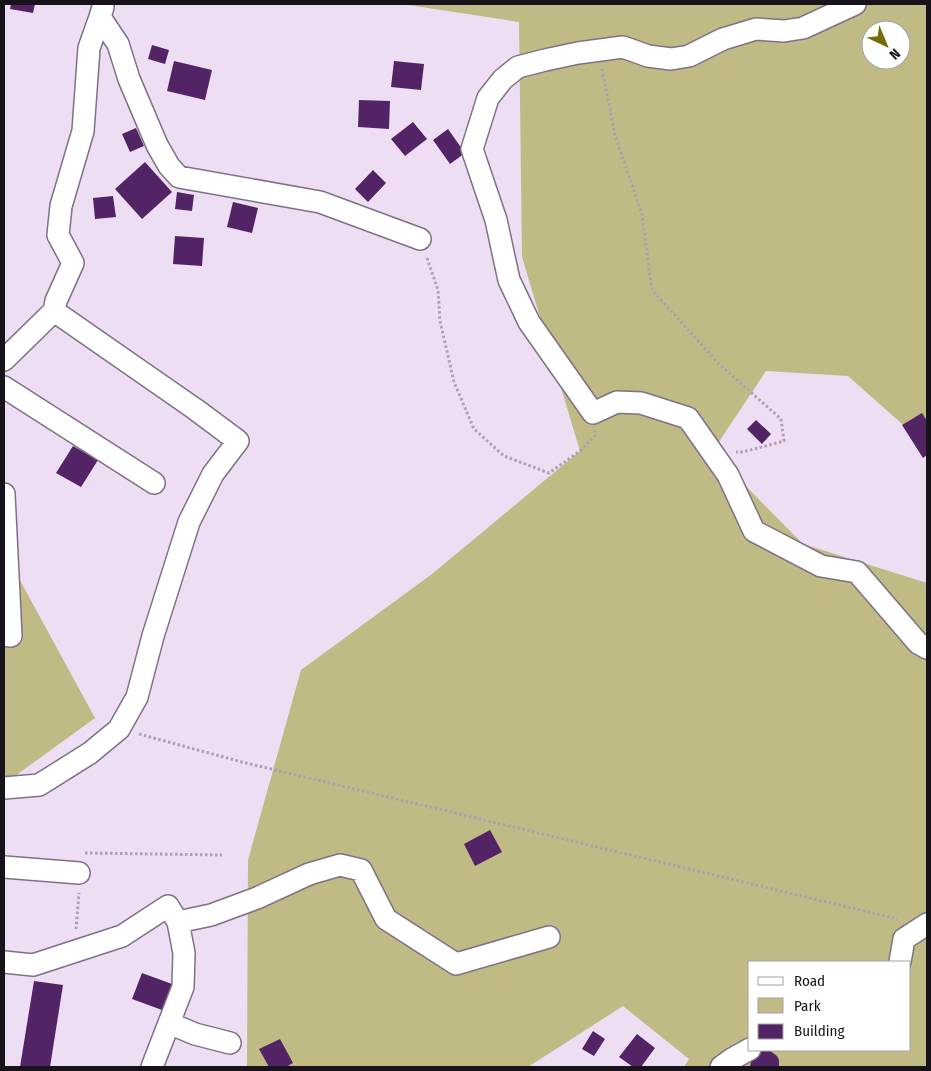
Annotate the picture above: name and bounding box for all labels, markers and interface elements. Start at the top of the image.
north arrow [861,20,911,70]
text: N [886,45,904,63]
legend [748,961,911,1051]
text: Road [794,972,825,990]
text: Park [794,997,821,1015]
text: Building [794,1022,845,1040]

